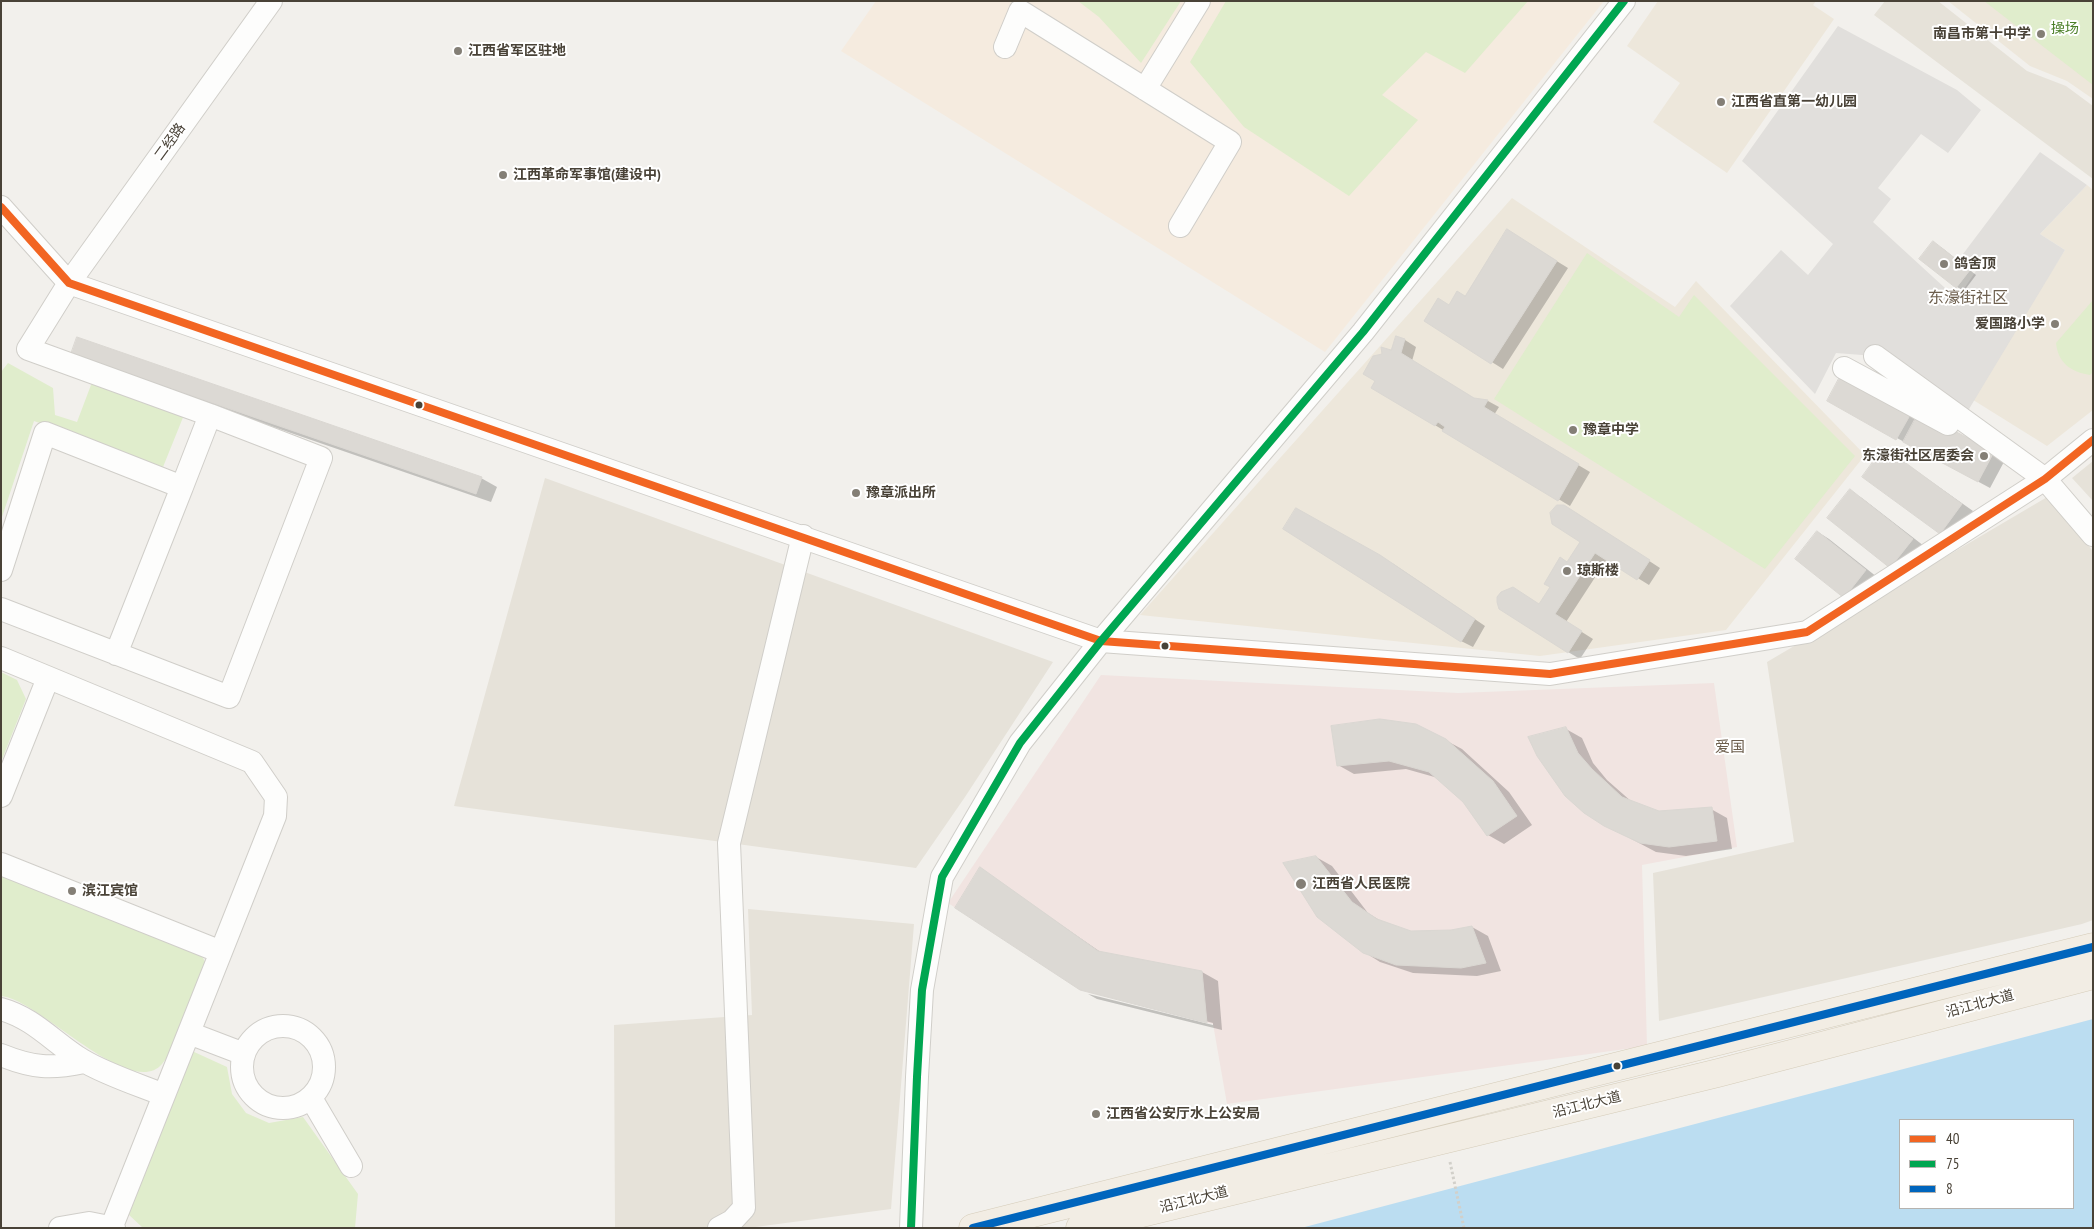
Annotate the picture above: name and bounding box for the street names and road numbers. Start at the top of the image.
street label: 二经路 [151,120,189,164]
street label: 沿江北大道 [1944,987,2016,1021]
street label: 沿江北大道 [1551,1088,1623,1122]
street label: 沿江北大道 [1158,1183,1230,1217]

